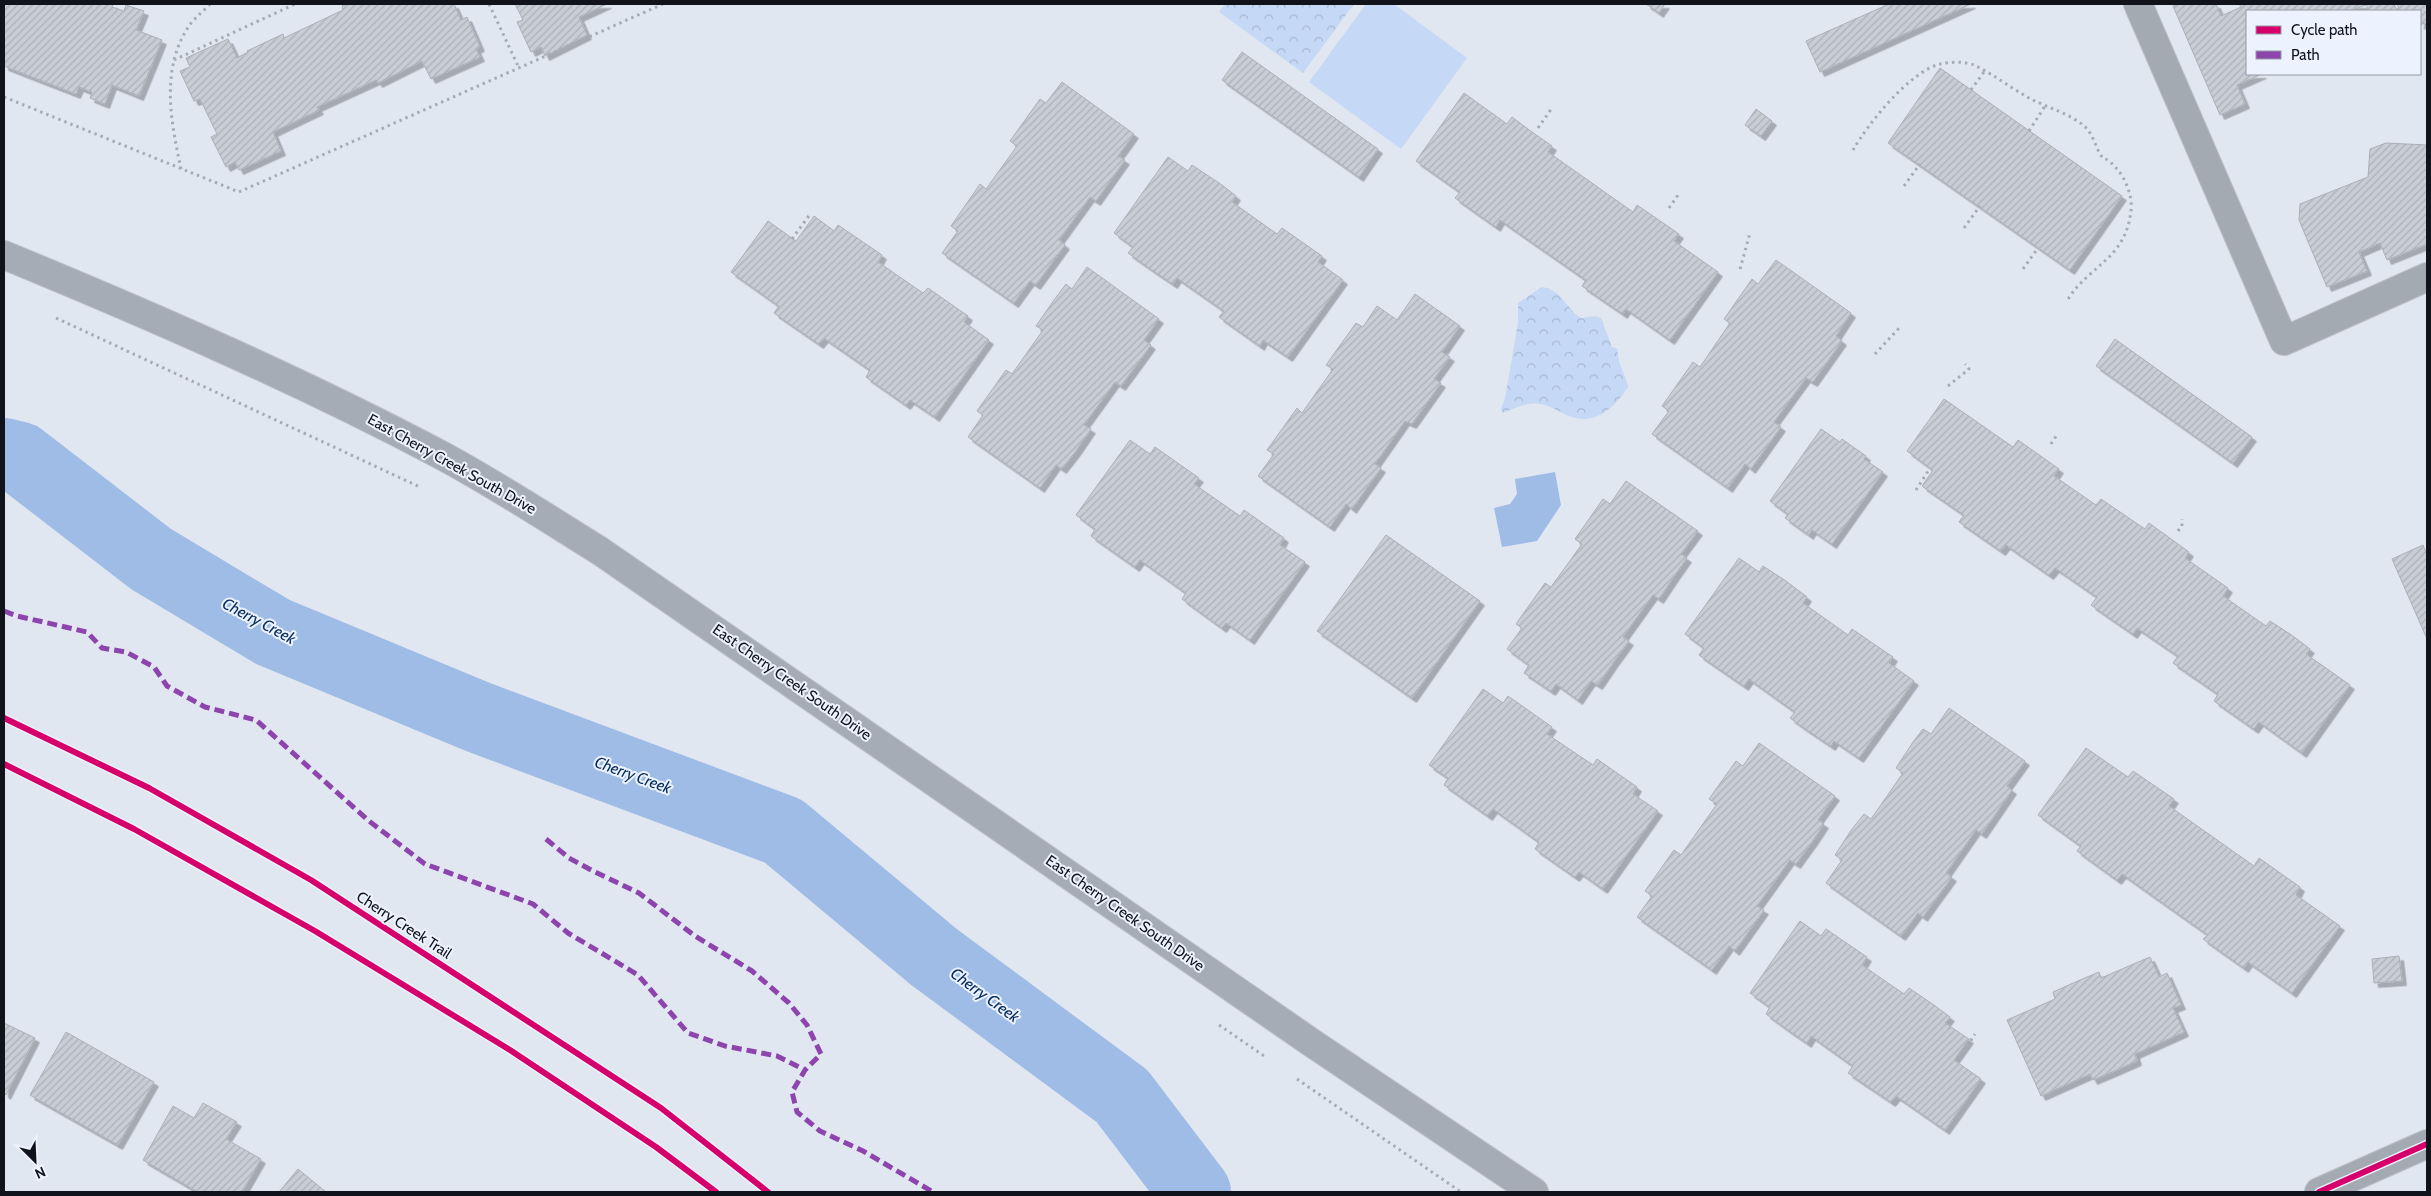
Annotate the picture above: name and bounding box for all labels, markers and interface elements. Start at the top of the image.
legend [2246,10,2421,75]
text: Cycle path [2291,21,2357,39]
text: Path [2291,46,2320,64]
street label: East Cherry Creek South Drive [365,410,540,518]
water label: Cherry Creek [219,594,300,649]
street label: East Cherry Creek South Drive [709,620,875,744]
water label: Cherry Creek [592,752,675,798]
street label: East Cherry Creek South Drive [1042,851,1208,975]
street label: Cherry Creek Trail [353,888,455,963]
water label: Cherry Creek [947,964,1024,1027]
north arrow [10,1136,60,1186]
text: N [32,1163,48,1183]

